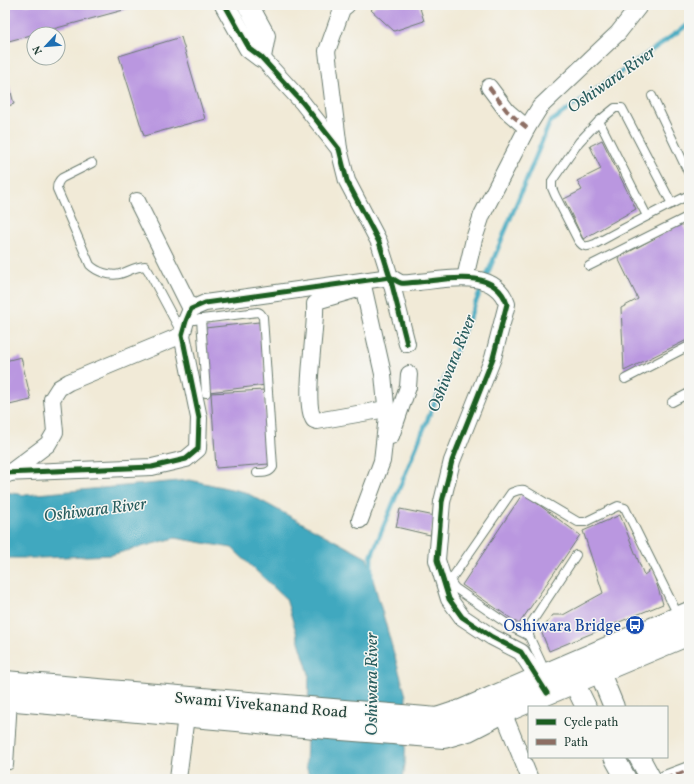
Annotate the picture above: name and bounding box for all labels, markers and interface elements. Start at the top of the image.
north arrow [26,26,66,66]
water label: Oshiwara River [563,41,661,119]
text: N [30,43,47,57]
water label: Oshiwara River [422,311,483,416]
water label: Oshiwara River [42,493,149,528]
bus stop icon: Oshiwara Bridge [624,614,646,636]
place label: Oshiwara Bridge [504,616,621,638]
water label: Oshiwara River [361,632,384,736]
street label: Swami Vivekanand Road [173,687,348,725]
legend [528,706,668,758]
text: Cycle path [564,715,619,731]
text: Path [564,735,588,751]

